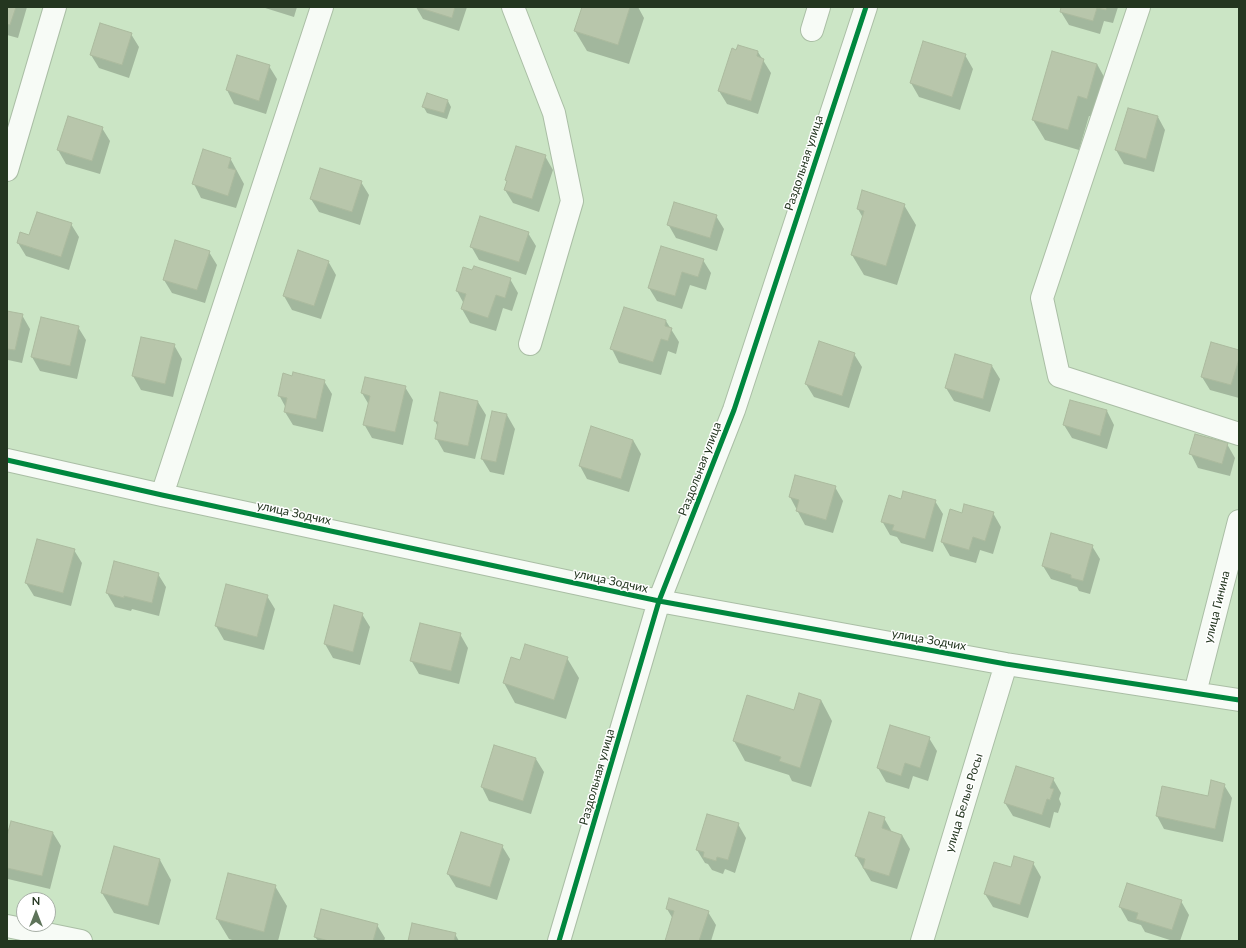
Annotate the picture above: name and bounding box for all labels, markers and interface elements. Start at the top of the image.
street label: Раздольная улица [782,113,826,213]
street label: Раздольная улица [675,420,725,518]
street label: улица Зодчих [256,498,332,528]
street label: улица Зодчих [573,566,649,596]
street label: улица Гинина [1201,569,1233,645]
street label: улица Зодчих [891,626,967,654]
street label: Раздольная улица [576,727,618,827]
street label: улица Белые Росы [942,752,986,854]
north arrow [16,892,56,932]
text: N [32,894,40,907]

